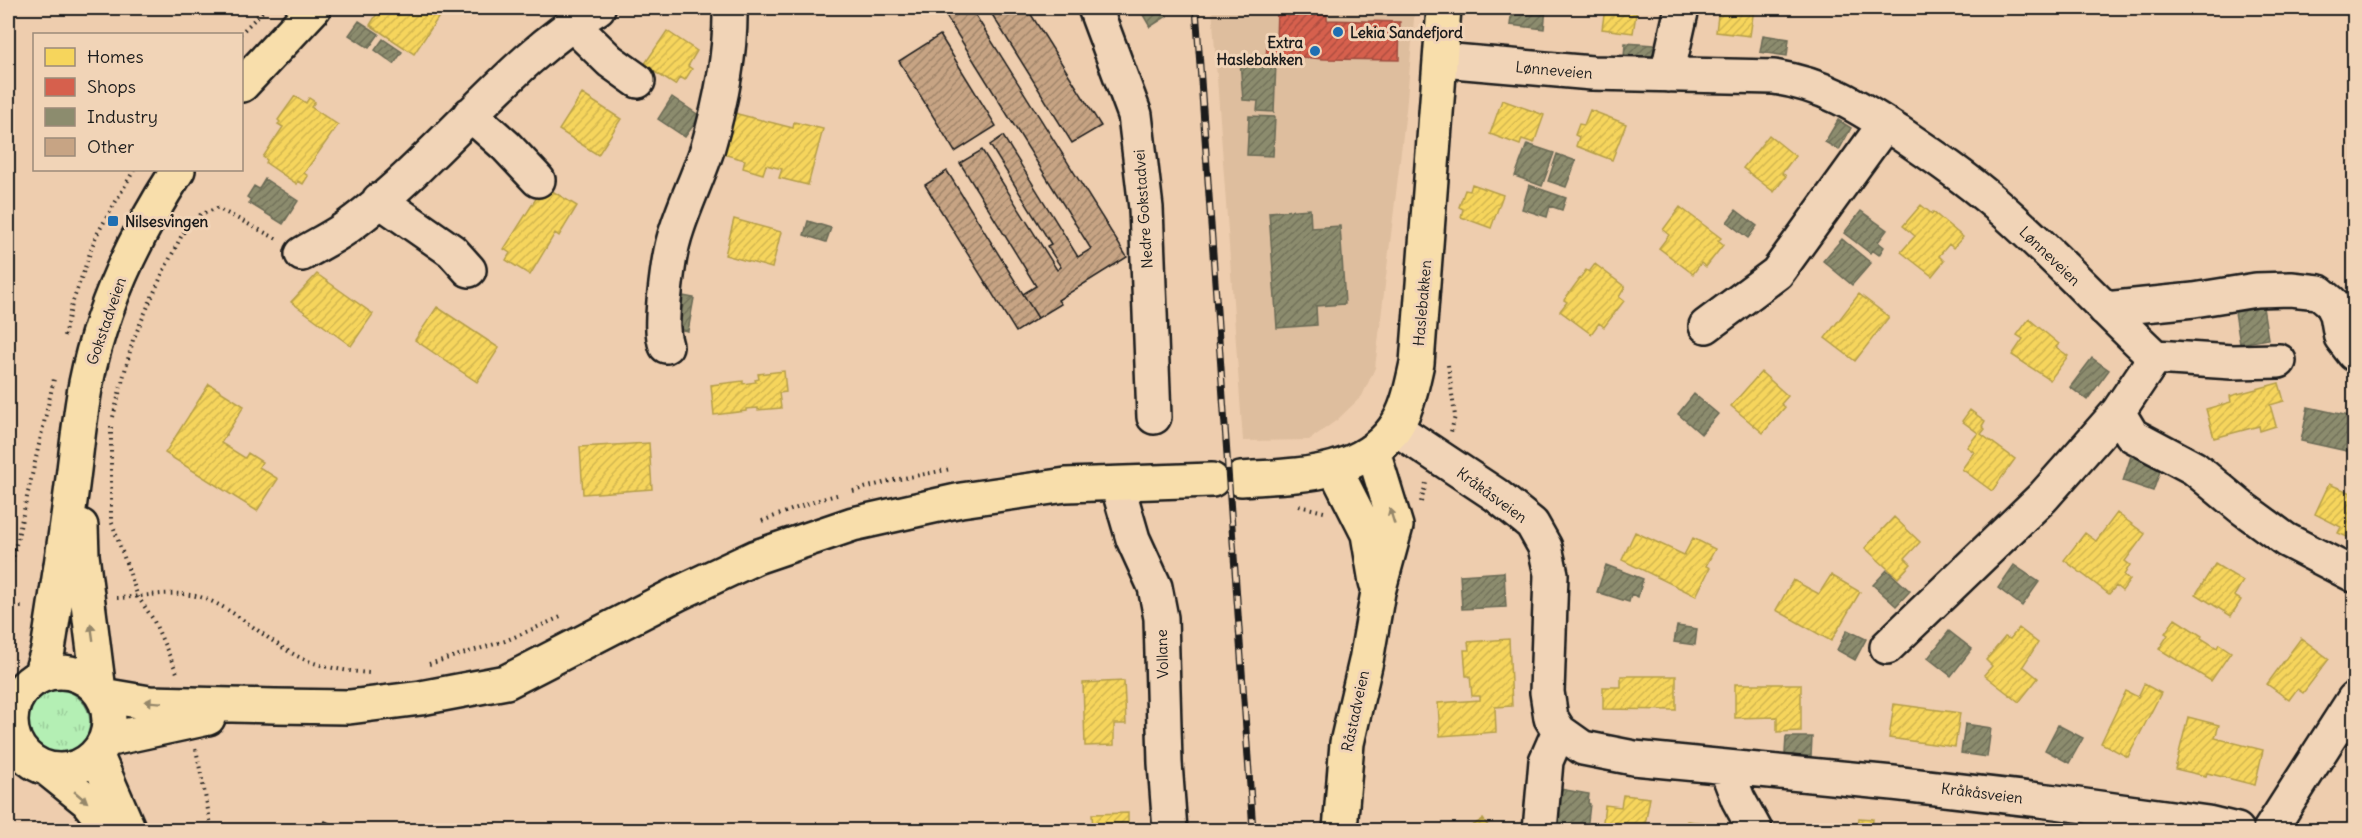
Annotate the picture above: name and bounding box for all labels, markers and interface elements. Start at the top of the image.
place label: Lekia Sandefjord [1350,23,1463,42]
marker: Lekia Sandefjord [1331,25,1345,39]
legend [33,33,243,171]
place label: Extra Haslebakken [1217,33,1303,69]
marker: Extra Haslebakken [1308,44,1322,58]
text: Homes [87,45,144,68]
street label: Lønneveien [1515,57,1594,83]
text: Shops [87,75,136,98]
text: Industry [87,105,158,128]
text: Other [87,135,135,158]
street label: Nedre Gokstadvei [1129,149,1157,269]
place label: Nilsesvingen [125,212,209,232]
marker: Nilsesvingen [106,214,120,228]
street label: Lønneveien [2016,222,2085,290]
street label: Haslebakken [1409,259,1435,347]
street label: Gokstadveien [82,274,130,367]
street label: Kråkåsveien [1453,463,1531,527]
one-way arrow [1387,506,1396,524]
one-way arrow [88,623,97,642]
street label: Vollane [1152,629,1172,679]
street label: Råstadveien [1337,668,1373,753]
one-way arrow [144,698,163,707]
street label: Kråkåsveien [1940,779,2024,807]
one-way arrow [73,790,89,803]

